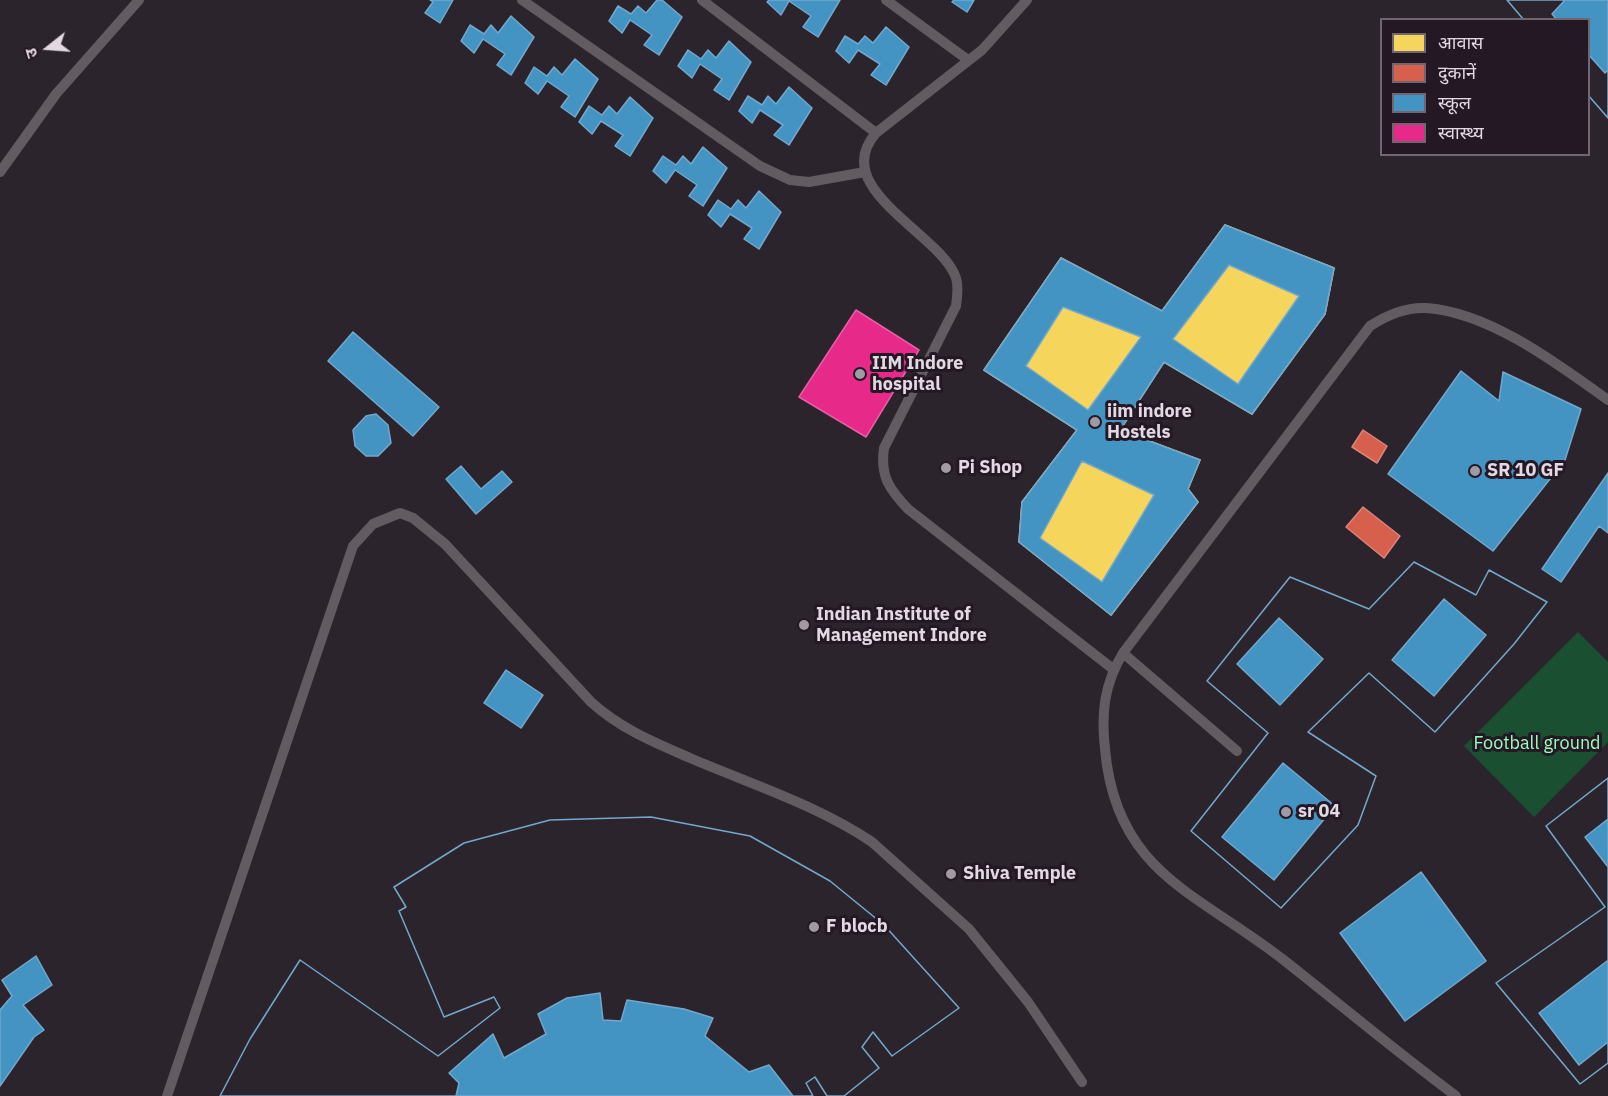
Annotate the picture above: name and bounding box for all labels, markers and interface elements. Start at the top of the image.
north arrow [18,18,78,78]
legend [1380,18,1590,156]
text: आवास [1438,31,1483,54]
text: उ [20,46,42,61]
text: दुकानें [1438,61,1476,84]
text: स्कूल [1438,91,1471,114]
text: स्वास्थ्य [1438,121,1484,144]
place label: IIM Indore hospital [872,353,963,395]
marker: IIM Indore hospital [853,367,867,381]
place label: iim indore Hostels [1107,401,1192,444]
marker: iim indore Hostels [1088,415,1102,429]
place label: Pi Shop [958,457,1022,479]
place label: SR 10 GF [1487,460,1564,482]
marker: Pi Shop [939,461,953,475]
marker: SR 10 GF [1468,464,1482,478]
place label: Indian Institute of Management Indore [816,604,987,646]
marker: Indian Institute of Management Indore [797,618,811,632]
park label: Football ground [1473,733,1601,755]
place label: sr 04 [1298,801,1340,823]
marker: sr 04 [1279,805,1293,819]
place label: Shiva Temple [963,863,1076,885]
marker: Shiva Temple [944,867,958,881]
place label: F blocb [826,916,888,938]
marker: F blocb [807,920,821,934]

